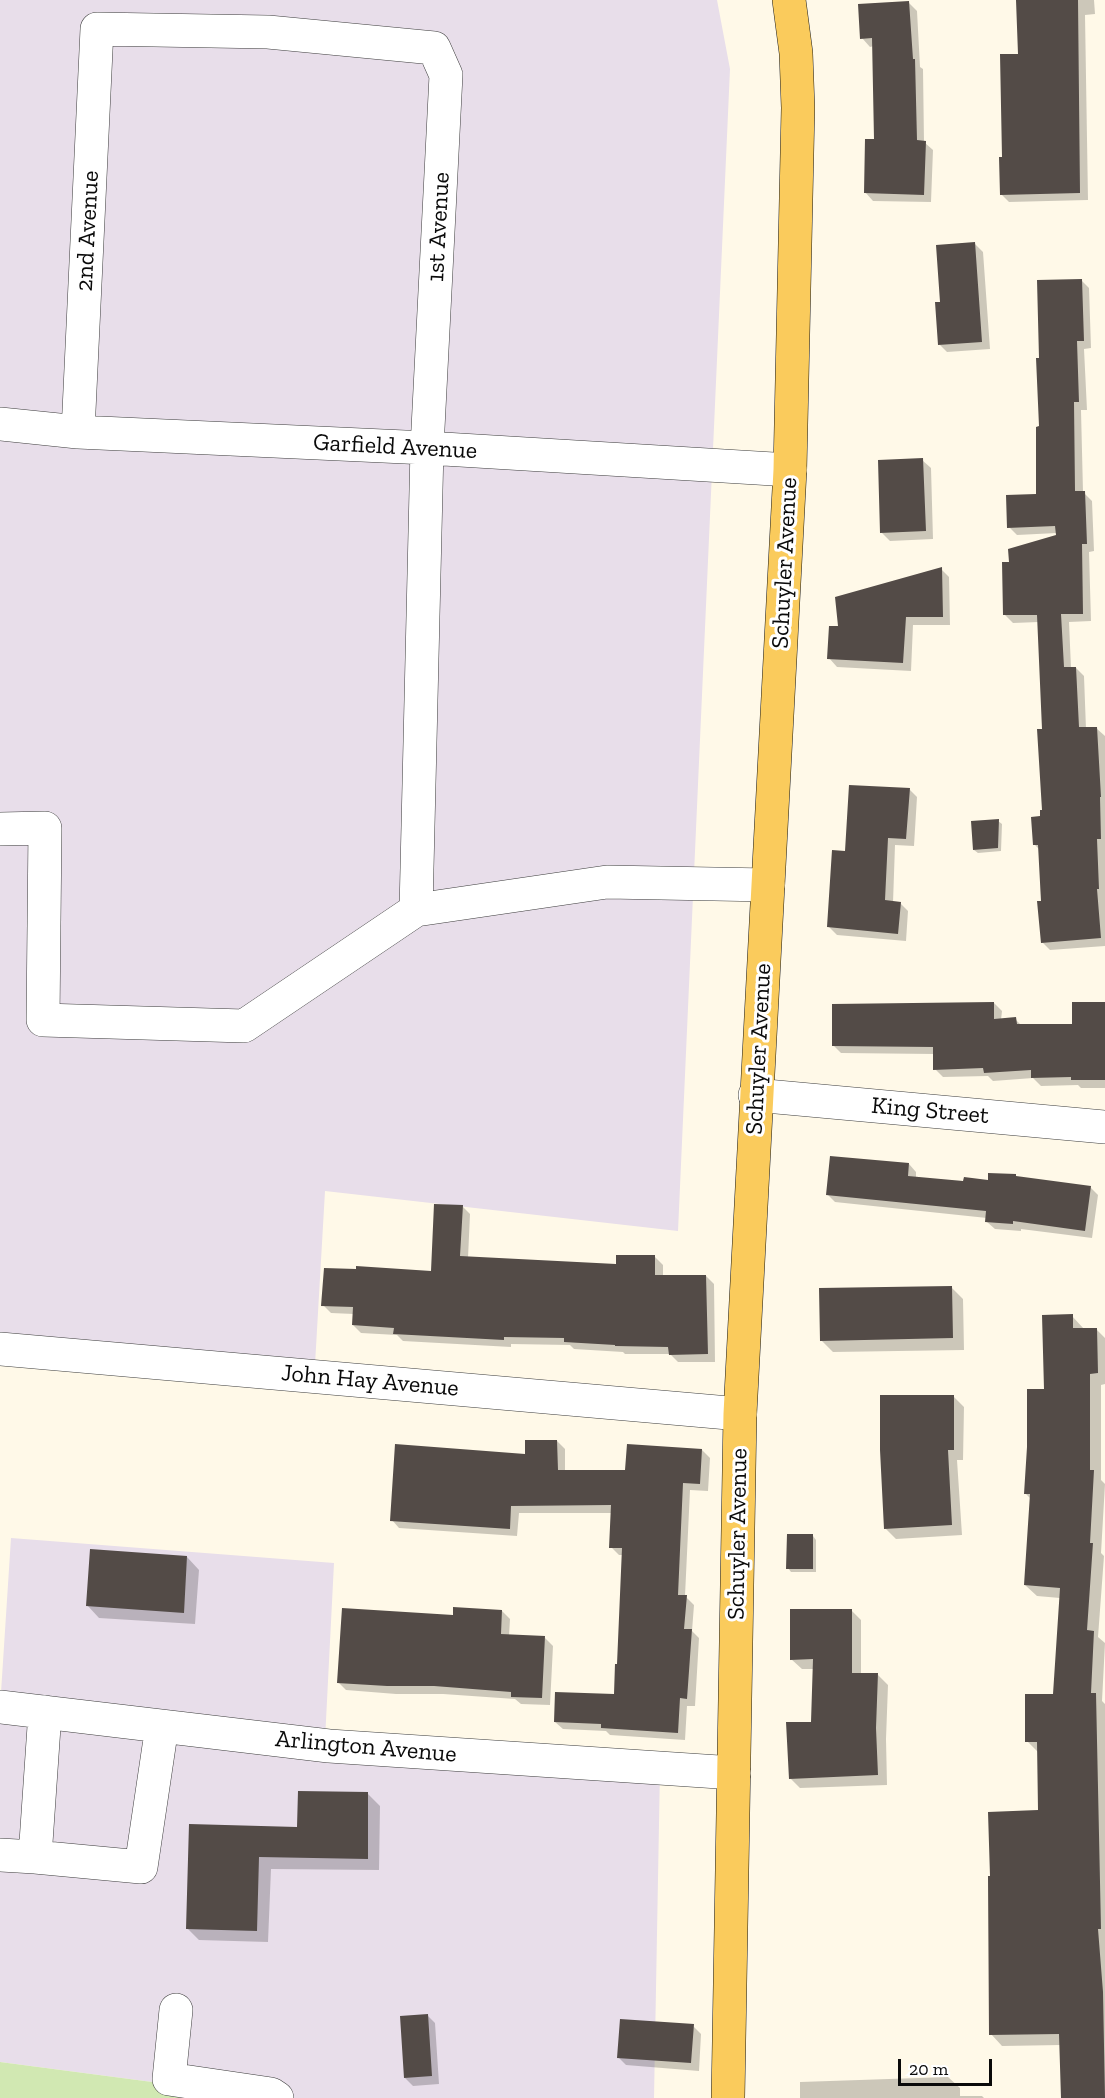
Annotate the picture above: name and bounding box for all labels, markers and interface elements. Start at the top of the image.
street label: 2nd Avenue [70,170,106,292]
street label: 1st Avenue [422,171,456,283]
street label: Garfield Avenue [312,428,478,466]
street label: Schuyler Avenue [766,477,804,649]
street label: Schuyler Avenue [740,963,778,1135]
street label: King Street [870,1092,990,1130]
street label: John Hay Avenue [280,1359,460,1403]
street label: Schuyler Avenue [722,1448,754,1620]
street label: Arlington Avenue [274,1725,458,1769]
scale bar [901,2047,996,2085]
text: 20 m [909,2058,948,2080]

